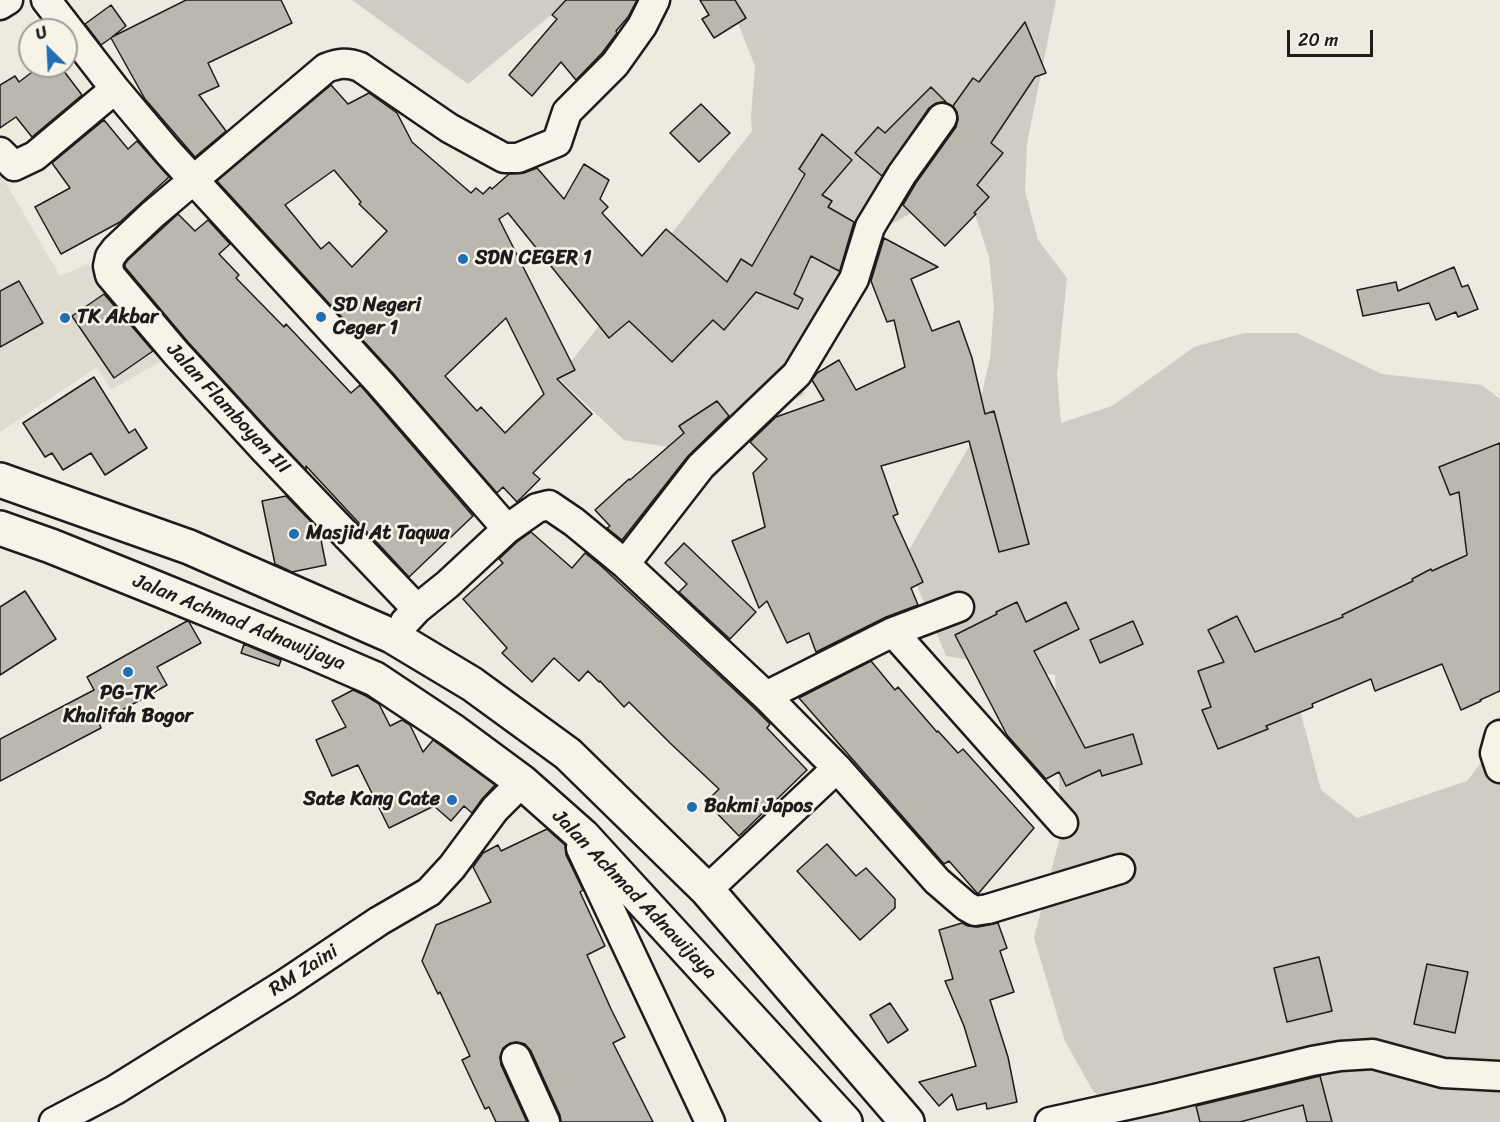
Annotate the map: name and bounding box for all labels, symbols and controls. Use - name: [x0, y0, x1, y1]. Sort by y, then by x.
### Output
- north arrow: [18, 18, 78, 78]
- text: U: [31, 18, 52, 48]
- scale bar: [1290, 18, 1376, 56]
- text: 20 m: [1298, 24, 1338, 56]
- place label: SDN CEGER 1: [475, 247, 592, 271]
- marker: SDN CEGER 1: [456, 252, 470, 266]
- place label: SD Negeri Ceger 1: [333, 294, 421, 341]
- place label: TK Akbar: [77, 306, 158, 330]
- marker: SD Negeri Ceger 1: [314, 310, 328, 324]
- marker: TK Akbar: [58, 311, 72, 325]
- street label: Jalan Flamboyan III: [161, 338, 295, 480]
- place label: Masjid At Taqwa: [306, 522, 449, 546]
- marker: Masjid At Taqwa: [287, 527, 301, 541]
- street label: Jalan Achmad Adnawijaya: [129, 569, 349, 677]
- marker: PG-TK Khalifah Bogor: [121, 665, 135, 679]
- place label: PG-TK Khalifah Bogor: [63, 682, 193, 729]
- place label: Sate Kang Cate: [303, 788, 440, 812]
- marker: Sate Kang Cate: [445, 793, 459, 807]
- place label: Bakmi Japos: [704, 795, 813, 819]
- marker: Bakmi Japos: [685, 800, 699, 814]
- street label: Jalan Achmad Adnawijaya: [547, 805, 721, 985]
- street label: RM Zaini: [265, 940, 343, 1002]

